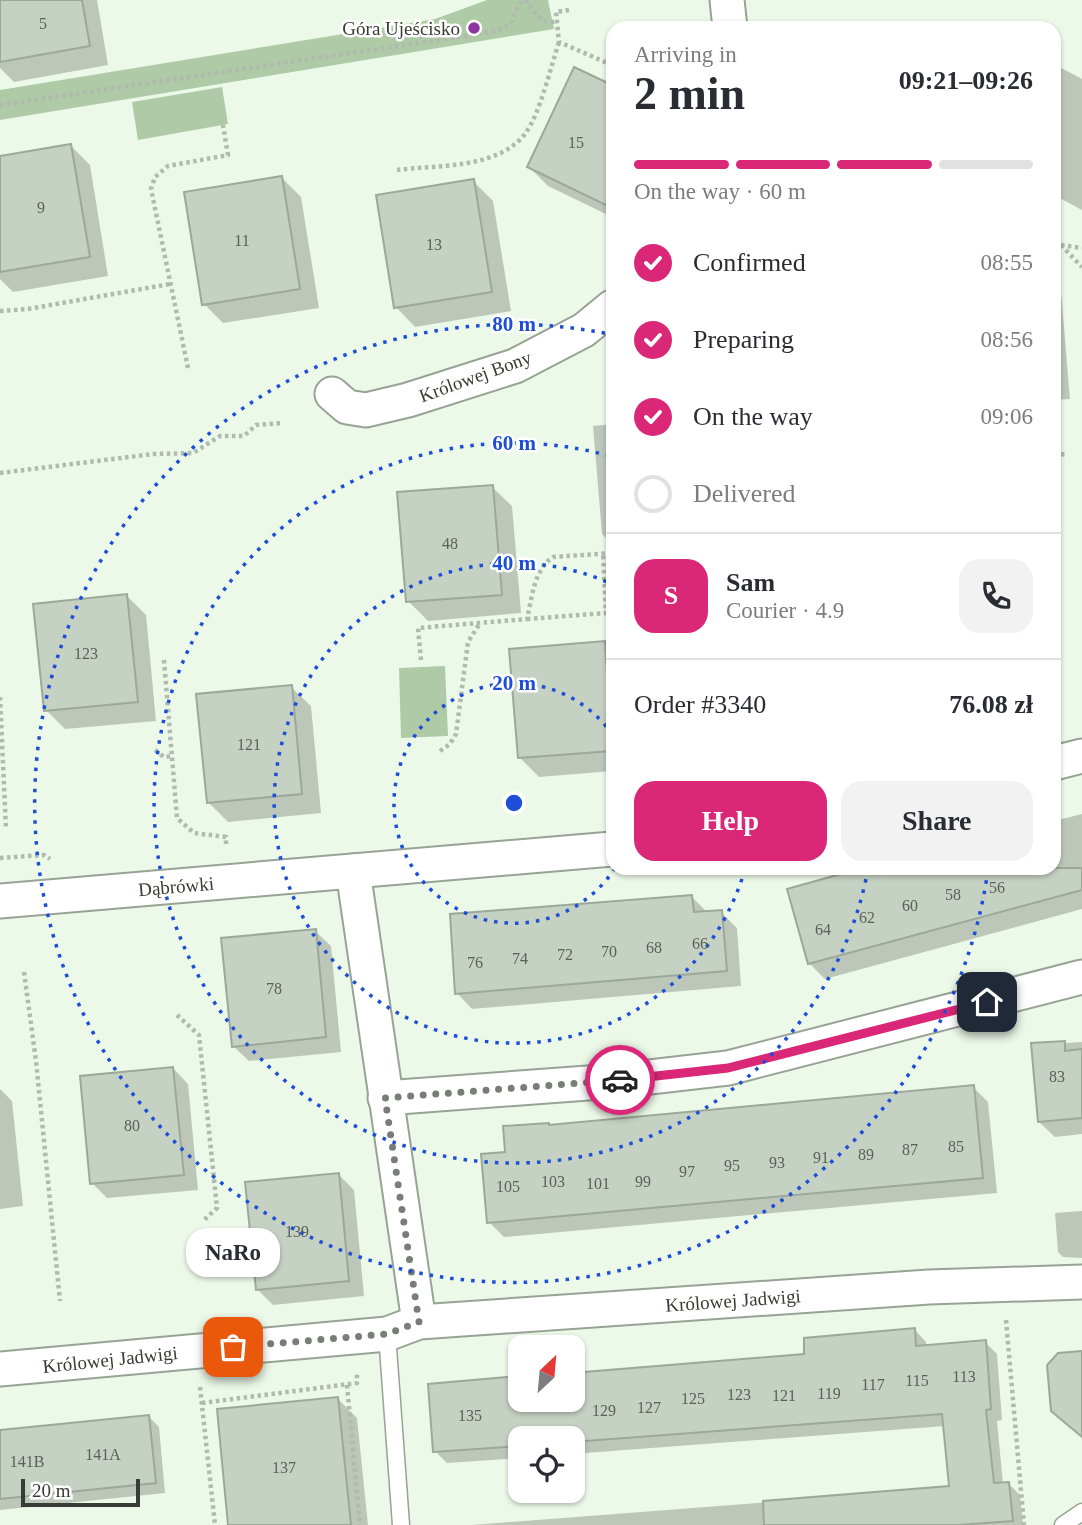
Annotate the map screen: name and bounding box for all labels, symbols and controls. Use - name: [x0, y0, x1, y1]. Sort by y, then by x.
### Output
- house number: 5: [39, 15, 47, 32]
- place label: Góra Ujeścisko: [342, 18, 460, 39]
- marker: Góra Ujeścisko: [466, 20, 482, 36]
- text: Arriving in: [634, 42, 737, 67]
- text: 09:21–09:26: [899, 66, 1033, 95]
- text: 2 min: [634, 68, 745, 119]
- house number: 15: [568, 134, 584, 151]
- text: On the way · 60 m: [634, 179, 806, 204]
- house number: 9: [37, 199, 45, 216]
- house number: 11: [234, 232, 250, 249]
- house number: 13: [426, 236, 442, 253]
- icon: check: [634, 244, 672, 282]
- text: Confirmed: [693, 248, 806, 277]
- text: 08:55: [981, 250, 1033, 275]
- text: 80 m: [492, 312, 536, 336]
- icon: check: [634, 321, 672, 359]
- text: Preparing: [693, 325, 794, 354]
- text: 08:56: [981, 327, 1033, 352]
- street label: Królowej Bony: [416, 346, 535, 406]
- icon: check: [634, 398, 672, 436]
- text: On the way: [693, 402, 813, 431]
- text: 09:06: [981, 404, 1033, 429]
- text: 60 m: [492, 431, 536, 455]
- text: Delivered: [693, 479, 796, 508]
- house number: 48: [442, 535, 458, 552]
- text: 40 m: [492, 551, 536, 575]
- button: phone: [959, 559, 1033, 633]
- text: Sam: [726, 568, 775, 597]
- text: S: [664, 581, 678, 610]
- text: Courier · 4.9: [726, 598, 844, 623]
- house number: 123: [74, 645, 98, 662]
- text: 20 m: [492, 671, 536, 695]
- text: Order #3340: [634, 690, 766, 719]
- text: 76.08 zł: [949, 690, 1033, 719]
- house number: 121: [237, 736, 261, 753]
- button: Help: [634, 781, 827, 861]
- button: Share: [841, 781, 1033, 861]
- centre of rings: [502, 791, 526, 815]
- street label: Dąbrówki: [137, 873, 215, 900]
- house number: 56: [989, 879, 1005, 896]
- house number: 58: [945, 886, 961, 903]
- house number: 60: [902, 897, 918, 914]
- house number: 62: [859, 909, 875, 926]
- house number: 64: [815, 921, 831, 938]
- house number: 66: [692, 935, 708, 952]
- house number: 68: [646, 939, 662, 956]
- house number: 70: [601, 943, 617, 960]
- house number: 72: [557, 946, 573, 963]
- house number: 74: [512, 950, 528, 967]
- house number: 76: [467, 954, 483, 971]
- pin: [957, 972, 1017, 1032]
- house number: 78: [266, 980, 282, 997]
- icon: home: [968, 983, 1006, 1021]
- courier: [585, 1045, 655, 1115]
- icon: car: [601, 1061, 639, 1099]
- house number: 83: [1049, 1068, 1065, 1085]
- house number: 80: [124, 1117, 140, 1134]
- house number: 85: [948, 1138, 964, 1155]
- house number: 87: [902, 1141, 918, 1158]
- house number: 89: [858, 1146, 874, 1163]
- house number: 91: [813, 1149, 829, 1166]
- house number: 93: [769, 1154, 785, 1171]
- house number: 95: [724, 1157, 740, 1174]
- house number: 97: [679, 1163, 695, 1180]
- house number: 103: [541, 1173, 565, 1190]
- house number: 99: [635, 1173, 651, 1190]
- house number: 101: [586, 1175, 610, 1192]
- house number: 105: [496, 1178, 520, 1195]
- house number: 139: [285, 1223, 309, 1240]
- callout: NaRo: [186, 1228, 280, 1277]
- text: NaRo: [205, 1240, 261, 1265]
- street label: Królowej Jadwigi: [665, 1285, 801, 1316]
- pin: [203, 1317, 263, 1377]
- icon: bag: [214, 1328, 252, 1366]
- north arrow: [508, 1335, 584, 1412]
- map controls: [508, 1335, 585, 1503]
- street label: Królowej Jadwigi: [42, 1342, 179, 1377]
- house number: 113: [952, 1368, 976, 1385]
- house number: 115: [905, 1372, 929, 1389]
- house number: 117: [861, 1376, 885, 1393]
- house number: 119: [817, 1385, 841, 1402]
- house number: 123: [727, 1386, 751, 1403]
- house number: 121: [772, 1387, 796, 1404]
- house number: 125: [681, 1390, 705, 1407]
- house number: 127: [637, 1399, 661, 1416]
- house number: 129: [592, 1402, 616, 1419]
- house number: 135: [458, 1407, 482, 1424]
- button: locate: [508, 1426, 585, 1503]
- house number: 141A: [85, 1446, 121, 1463]
- house number: 141B: [10, 1453, 44, 1470]
- house number: 137: [272, 1459, 296, 1476]
- scale bar: [21, 1476, 140, 1508]
- text: 20 m: [32, 1480, 71, 1501]

